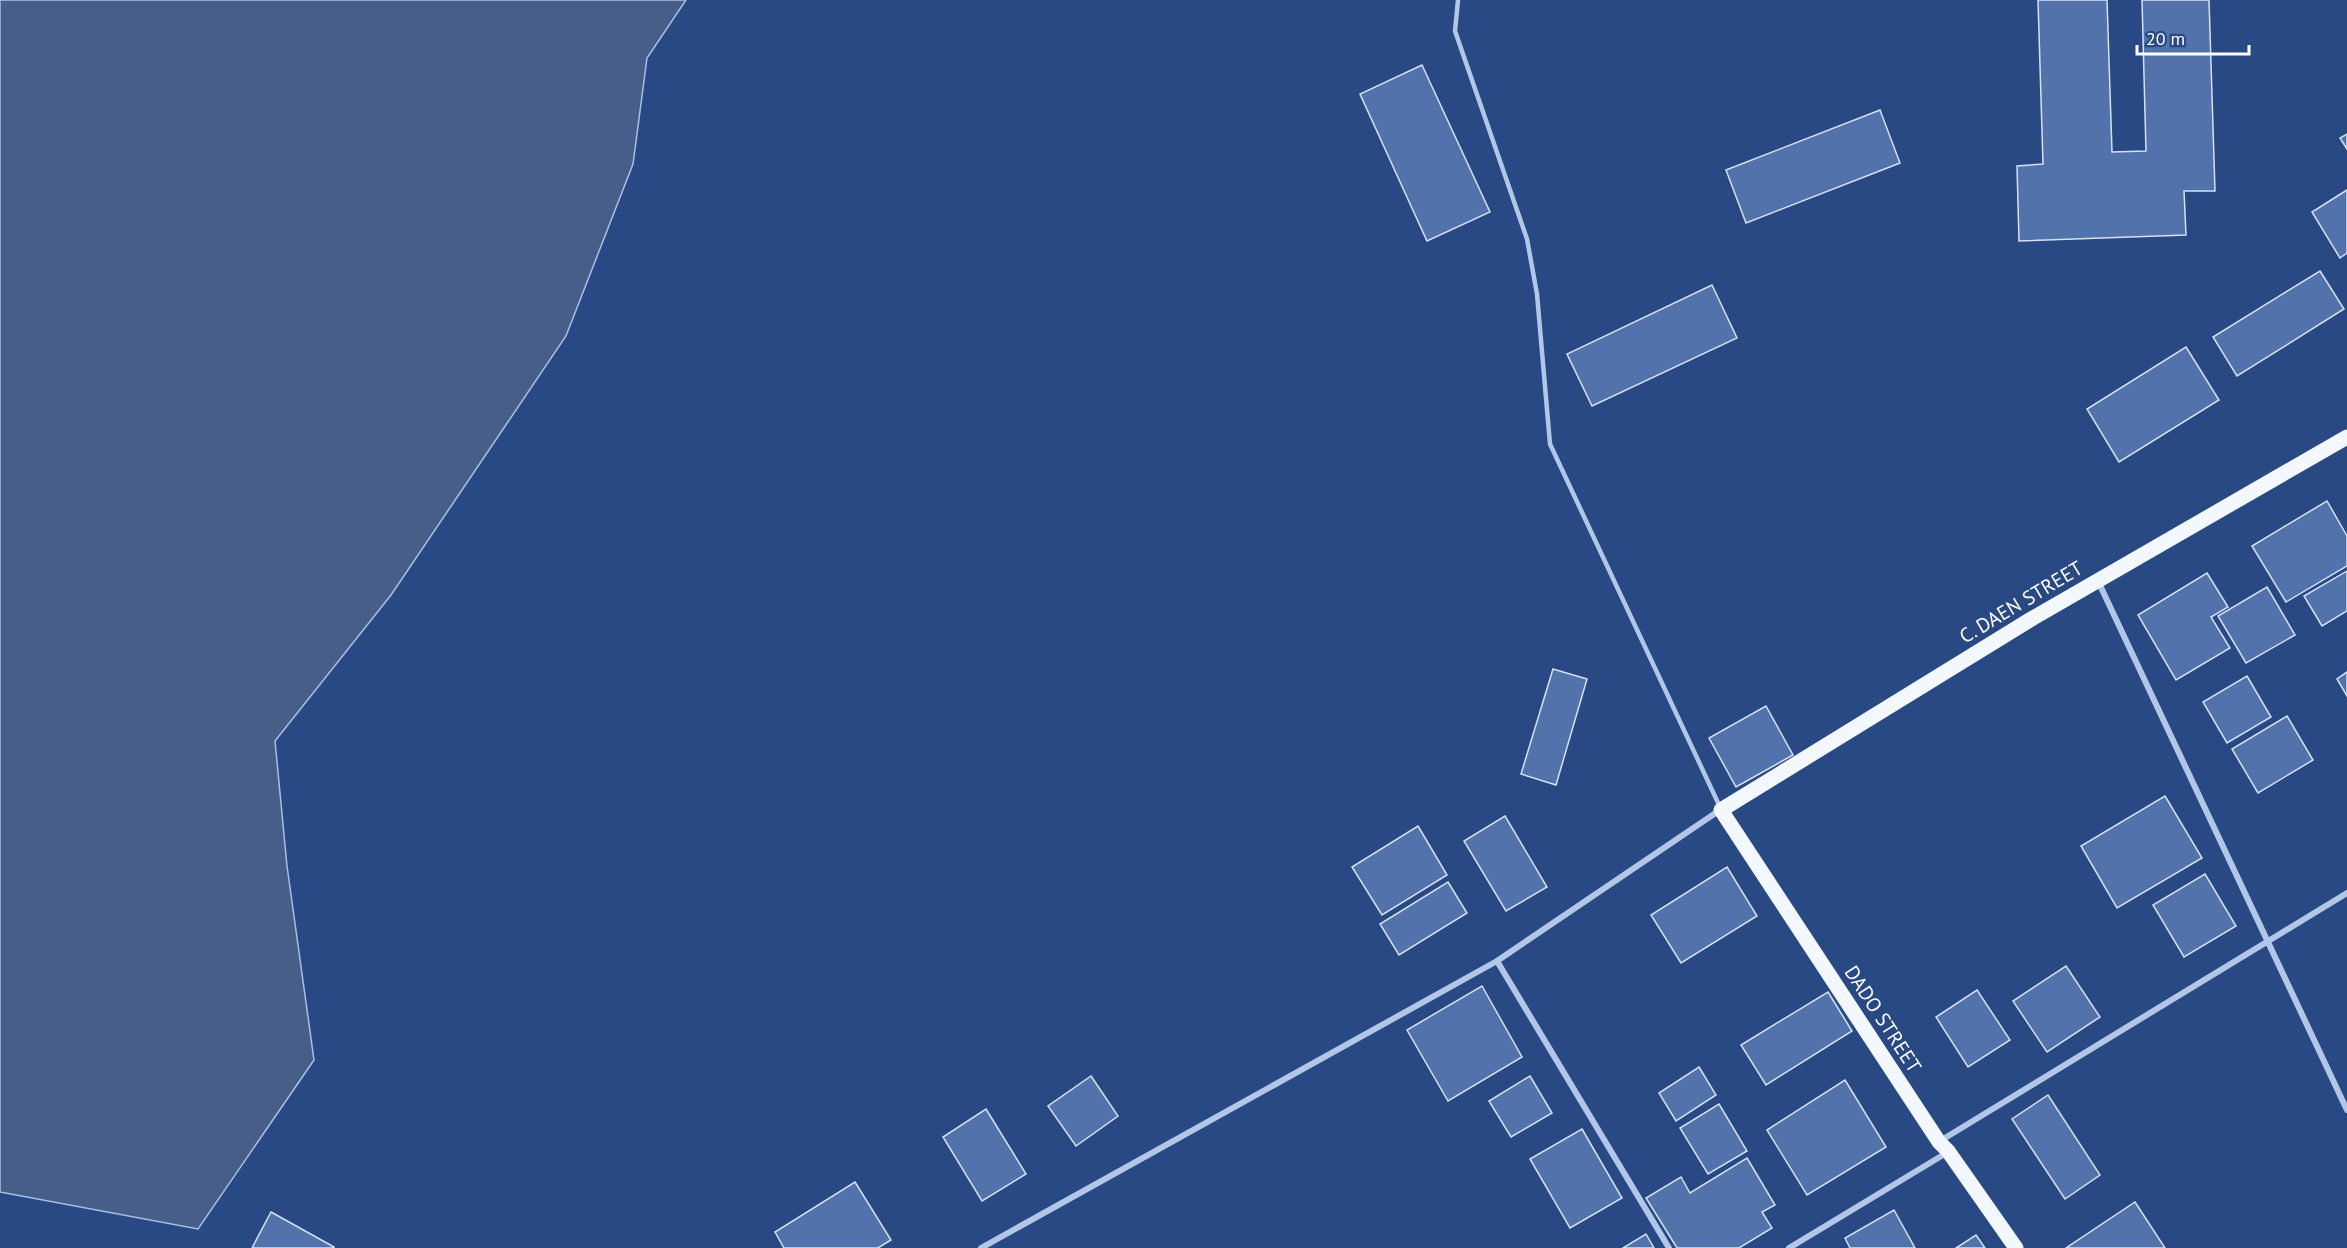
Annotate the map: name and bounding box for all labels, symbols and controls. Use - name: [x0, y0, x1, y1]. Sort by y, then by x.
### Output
- scale bar: [2137, 18, 2250, 56]
- text: 20 m: [2146, 27, 2185, 50]
- street label: C. DAEN STREET: [1955, 555, 2087, 649]
- street label: DADO STREET: [1839, 961, 1927, 1077]

